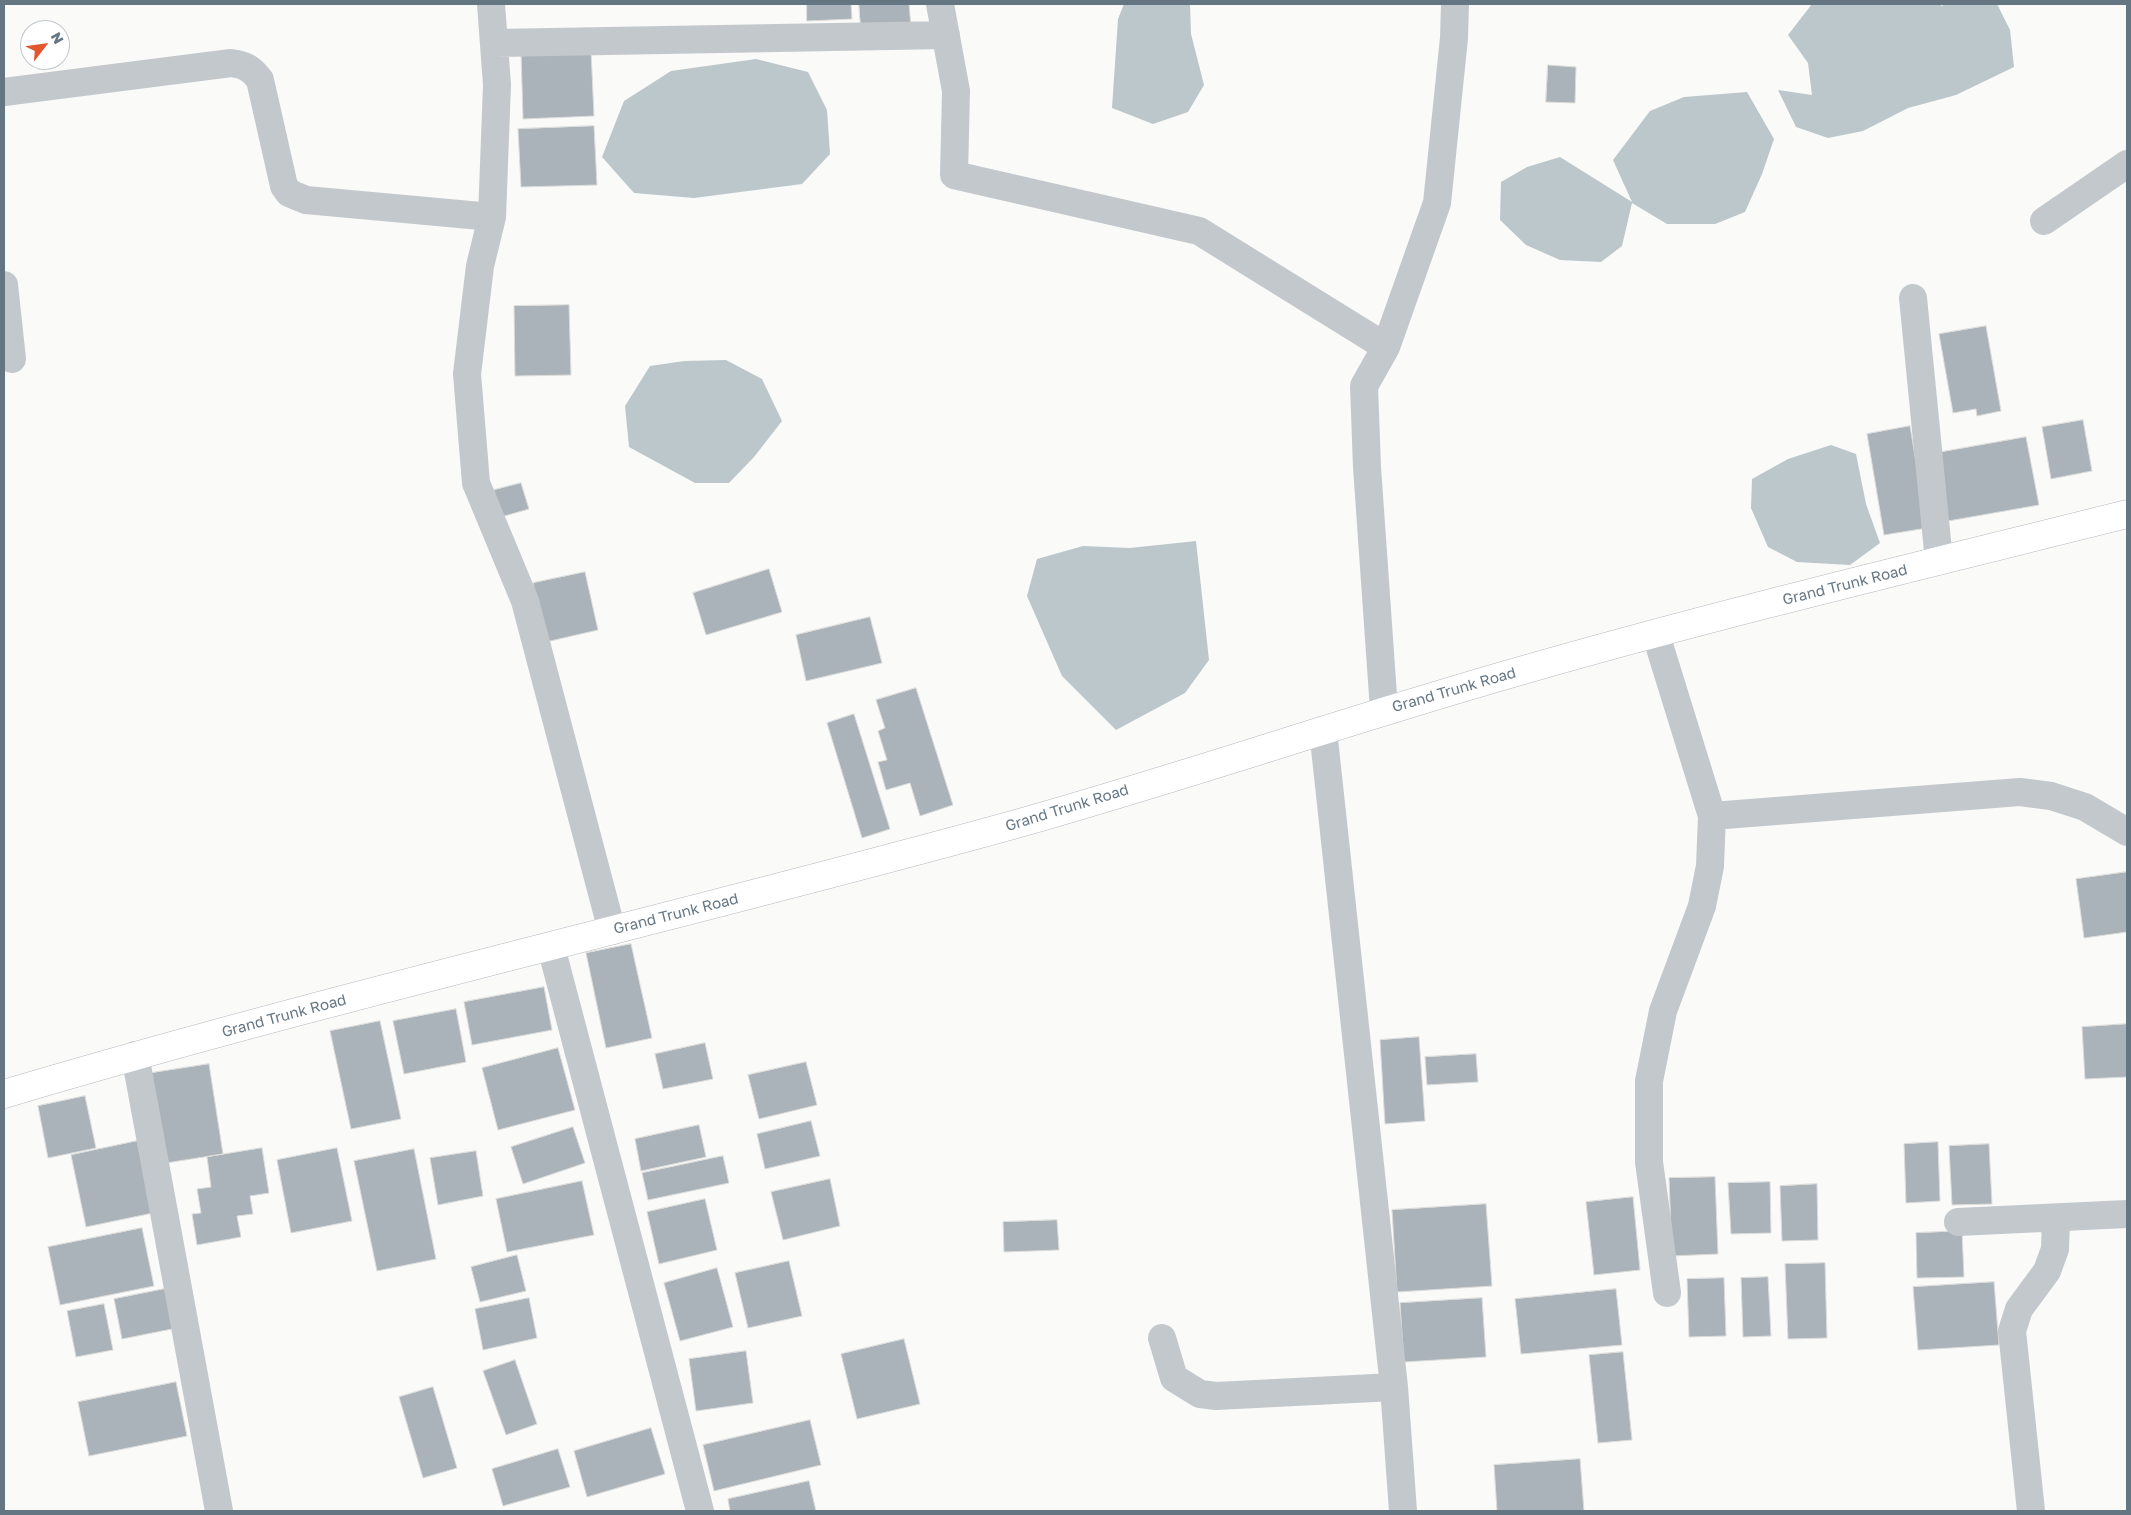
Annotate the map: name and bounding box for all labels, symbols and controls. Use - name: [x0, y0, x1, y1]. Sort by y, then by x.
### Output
- north arrow: [20, 20, 70, 70]
- text: N: [48, 29, 68, 47]
- street label: Grand Trunk Road: [1781, 561, 1909, 609]
- street label: Grand Trunk Road: [1390, 664, 1518, 716]
- street label: Grand Trunk Road: [1003, 781, 1131, 835]
- street label: Grand Trunk Road: [612, 890, 740, 938]
- street label: Grand Trunk Road: [220, 991, 348, 1041]

